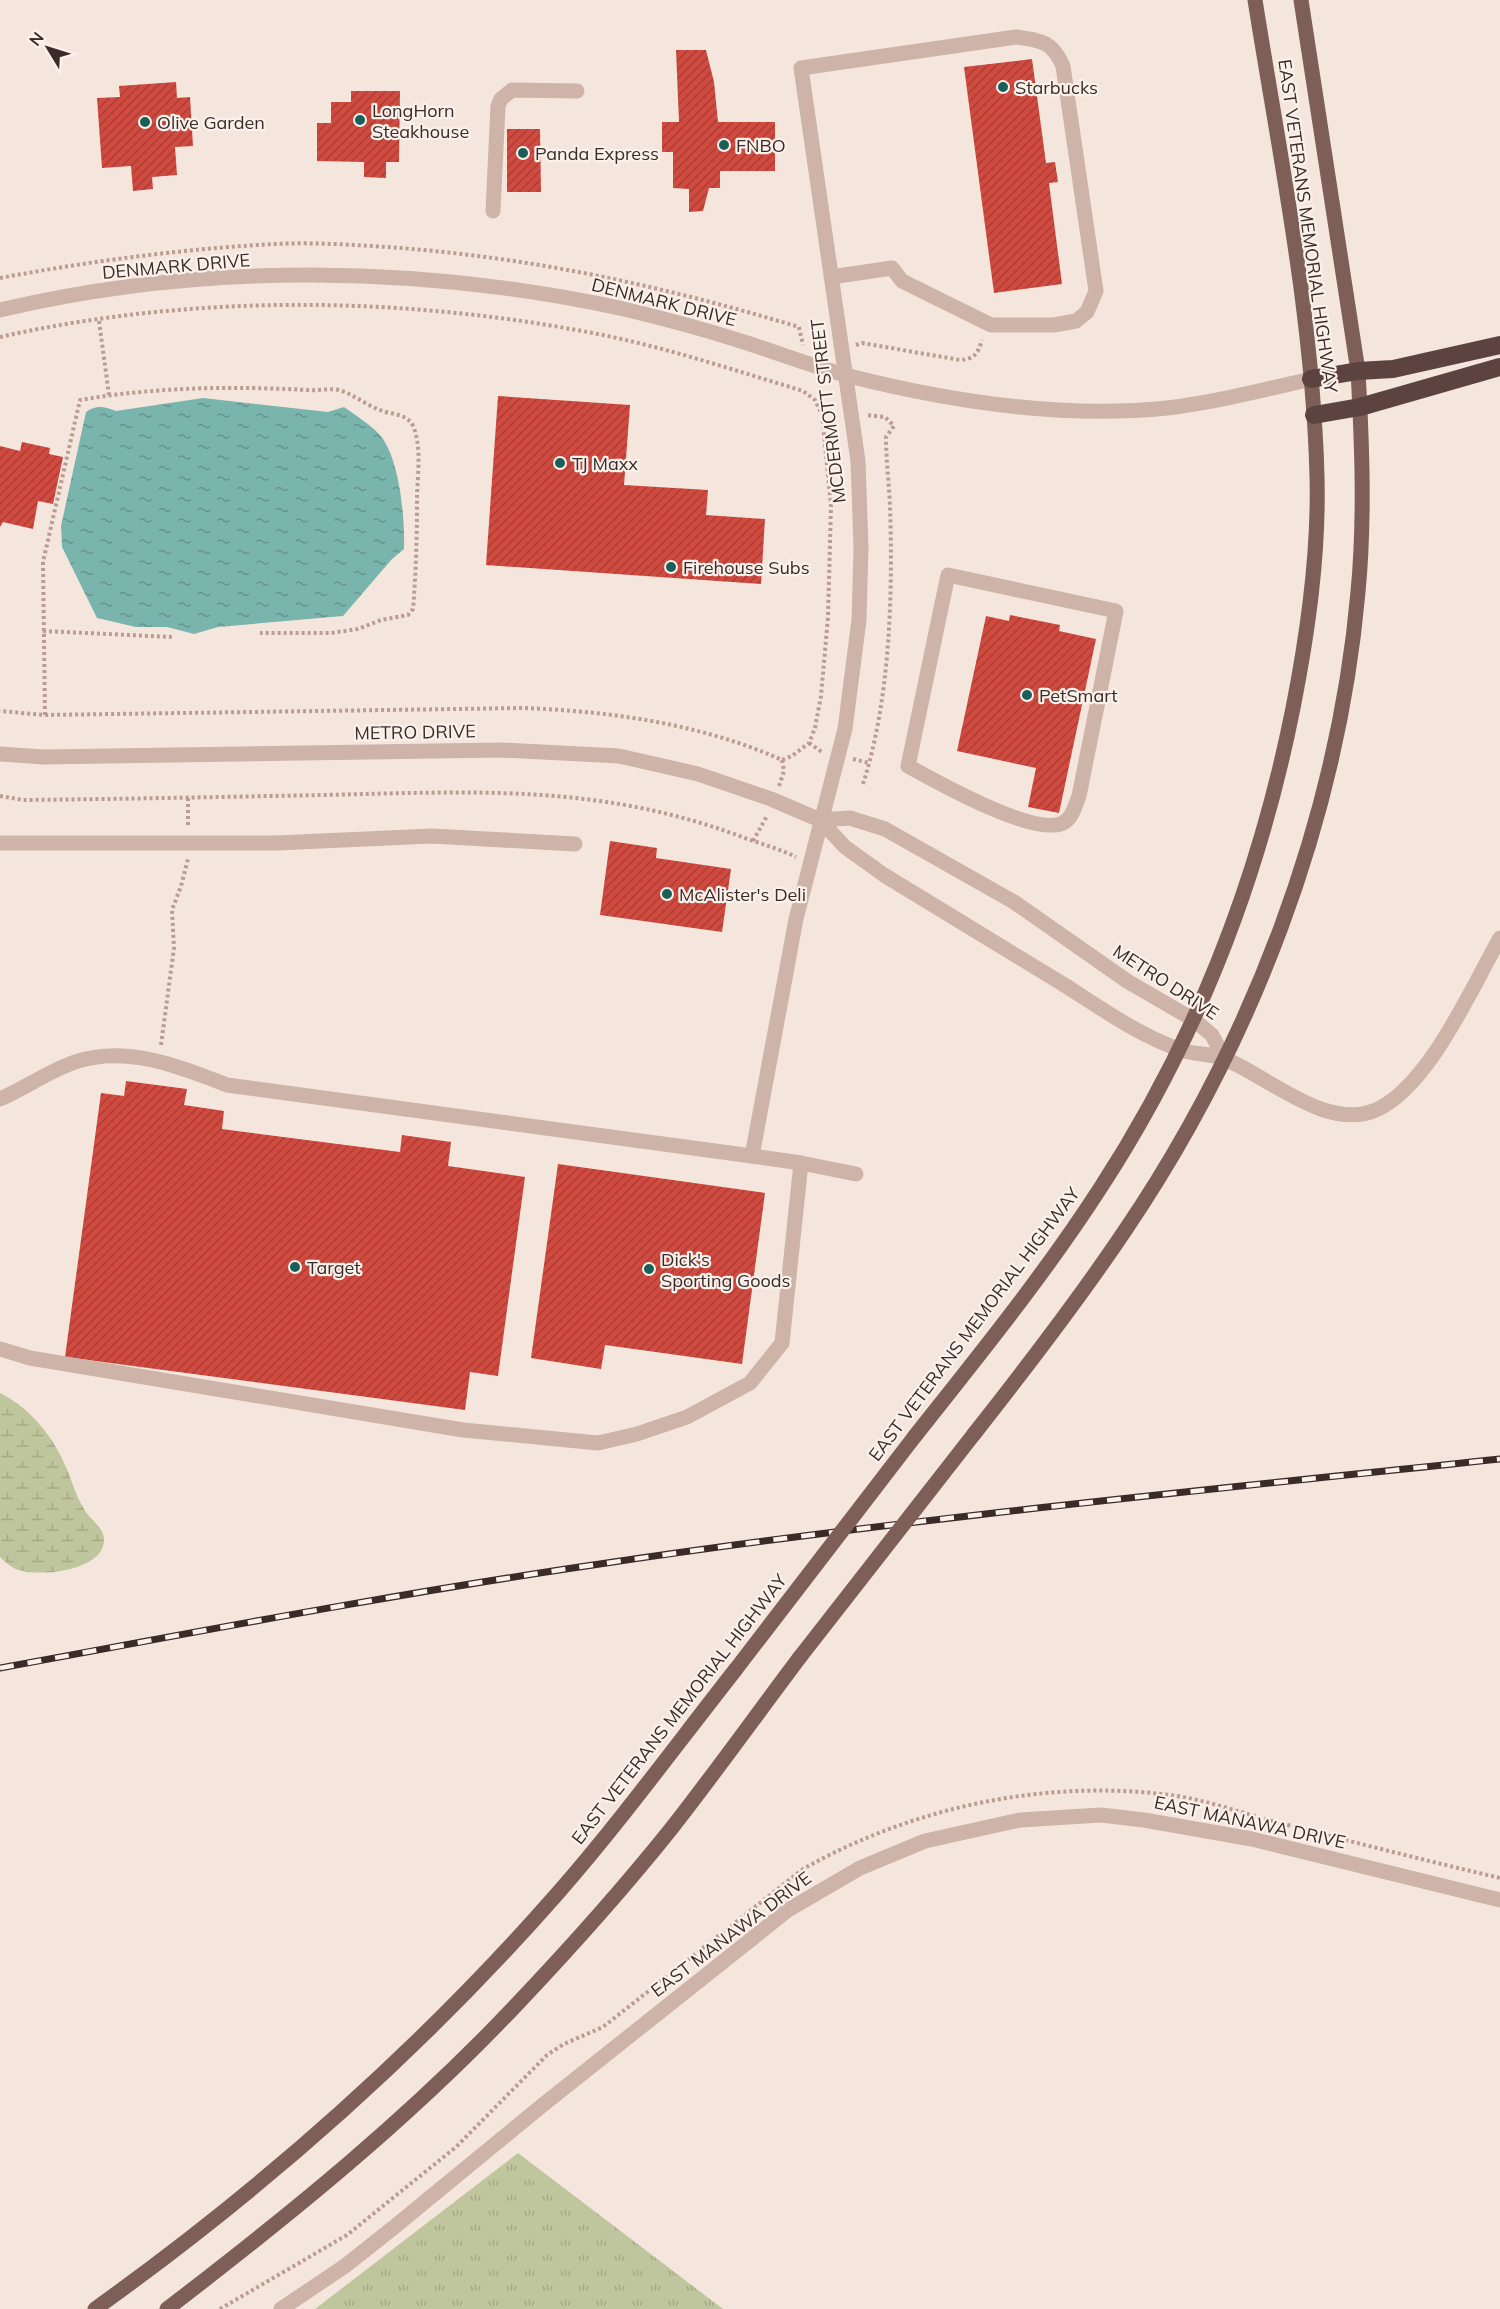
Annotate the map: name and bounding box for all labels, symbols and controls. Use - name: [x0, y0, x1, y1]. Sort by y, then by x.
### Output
- north arrow: [18, 18, 78, 78]
- text: N: [25, 28, 48, 50]
- street label: EAST VETERANS MEMORIAL HIGHWAY: [1273, 58, 1343, 395]
- place label: Starbucks: [1015, 76, 1098, 99]
- marker: Starbucks: [996, 80, 1010, 94]
- place label: LongHorn Steakhouse: [372, 99, 469, 143]
- place label: Olive Garden: [157, 111, 265, 134]
- marker: LongHorn Steakhouse: [353, 113, 367, 127]
- marker: Olive Garden: [138, 115, 152, 129]
- place label: FNBO: [736, 134, 786, 157]
- marker: FNBO: [717, 138, 731, 152]
- place label: Panda Express: [535, 142, 659, 165]
- marker: Panda Express: [516, 146, 530, 160]
- street label: DENMARK DRIVE: [101, 248, 251, 284]
- street label: DENMARK DRIVE: [589, 273, 739, 331]
- street label: MCDERMOTT STREET: [805, 317, 851, 504]
- place label: TJ Maxx: [572, 452, 638, 475]
- marker: TJ Maxx: [553, 456, 567, 470]
- place label: Firehouse Subs: [683, 556, 810, 579]
- marker: Firehouse Subs: [664, 560, 678, 574]
- place label: PetSmart: [1039, 684, 1118, 707]
- marker: PetSmart: [1020, 688, 1034, 702]
- street label: METRO DRIVE: [354, 719, 476, 745]
- place label: McAlister's Deli: [679, 883, 806, 906]
- marker: McAlister's Deli: [660, 887, 674, 901]
- street label: METRO DRIVE: [1109, 939, 1223, 1025]
- street label: EAST VETERANS MEMORIAL HIGHWAY: [863, 1182, 1085, 1465]
- place label: Dick's Sporting Goods: [661, 1248, 790, 1292]
- place label: Target: [307, 1256, 361, 1279]
- marker: Target: [288, 1260, 302, 1274]
- marker: Dick's Sporting Goods: [642, 1262, 656, 1276]
- street label: EAST VETERANS MEMORIAL HIGHWAY: [566, 1568, 792, 1849]
- street label: EAST MANAWA DRIVE: [1152, 1790, 1348, 1854]
- street label: EAST MANAWA DRIVE: [646, 1866, 816, 2002]

